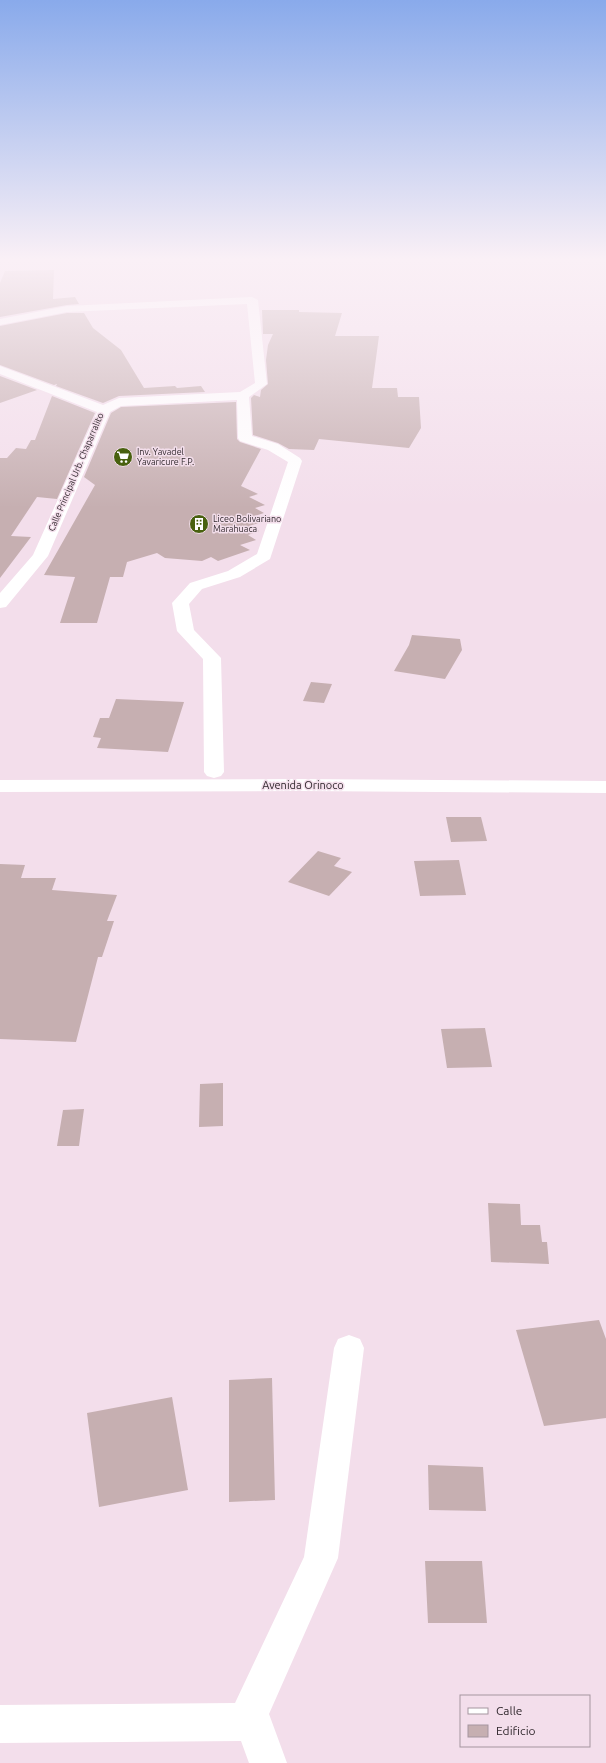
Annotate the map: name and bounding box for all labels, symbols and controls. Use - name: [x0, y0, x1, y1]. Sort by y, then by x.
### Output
- street label: Calle Principal Urb. Chaparralito: [46, 411, 106, 533]
- supermarket icon: Inv. Yavadel Yavaricure F.P.: [112, 446, 134, 468]
- place label: Inv. Yavadel Yavaricure F.P.: [137, 447, 194, 467]
- building icon: Liceo Bolivariano Marahuaca: [188, 513, 210, 535]
- place label: Liceo Bolivariano Marahuaca: [213, 514, 281, 534]
- street label: Avenida Orinoco: [262, 779, 344, 791]
- legend: [460, 1695, 590, 1747]
- text: Calle: [496, 1704, 522, 1717]
- text: Edificio: [496, 1724, 536, 1737]

